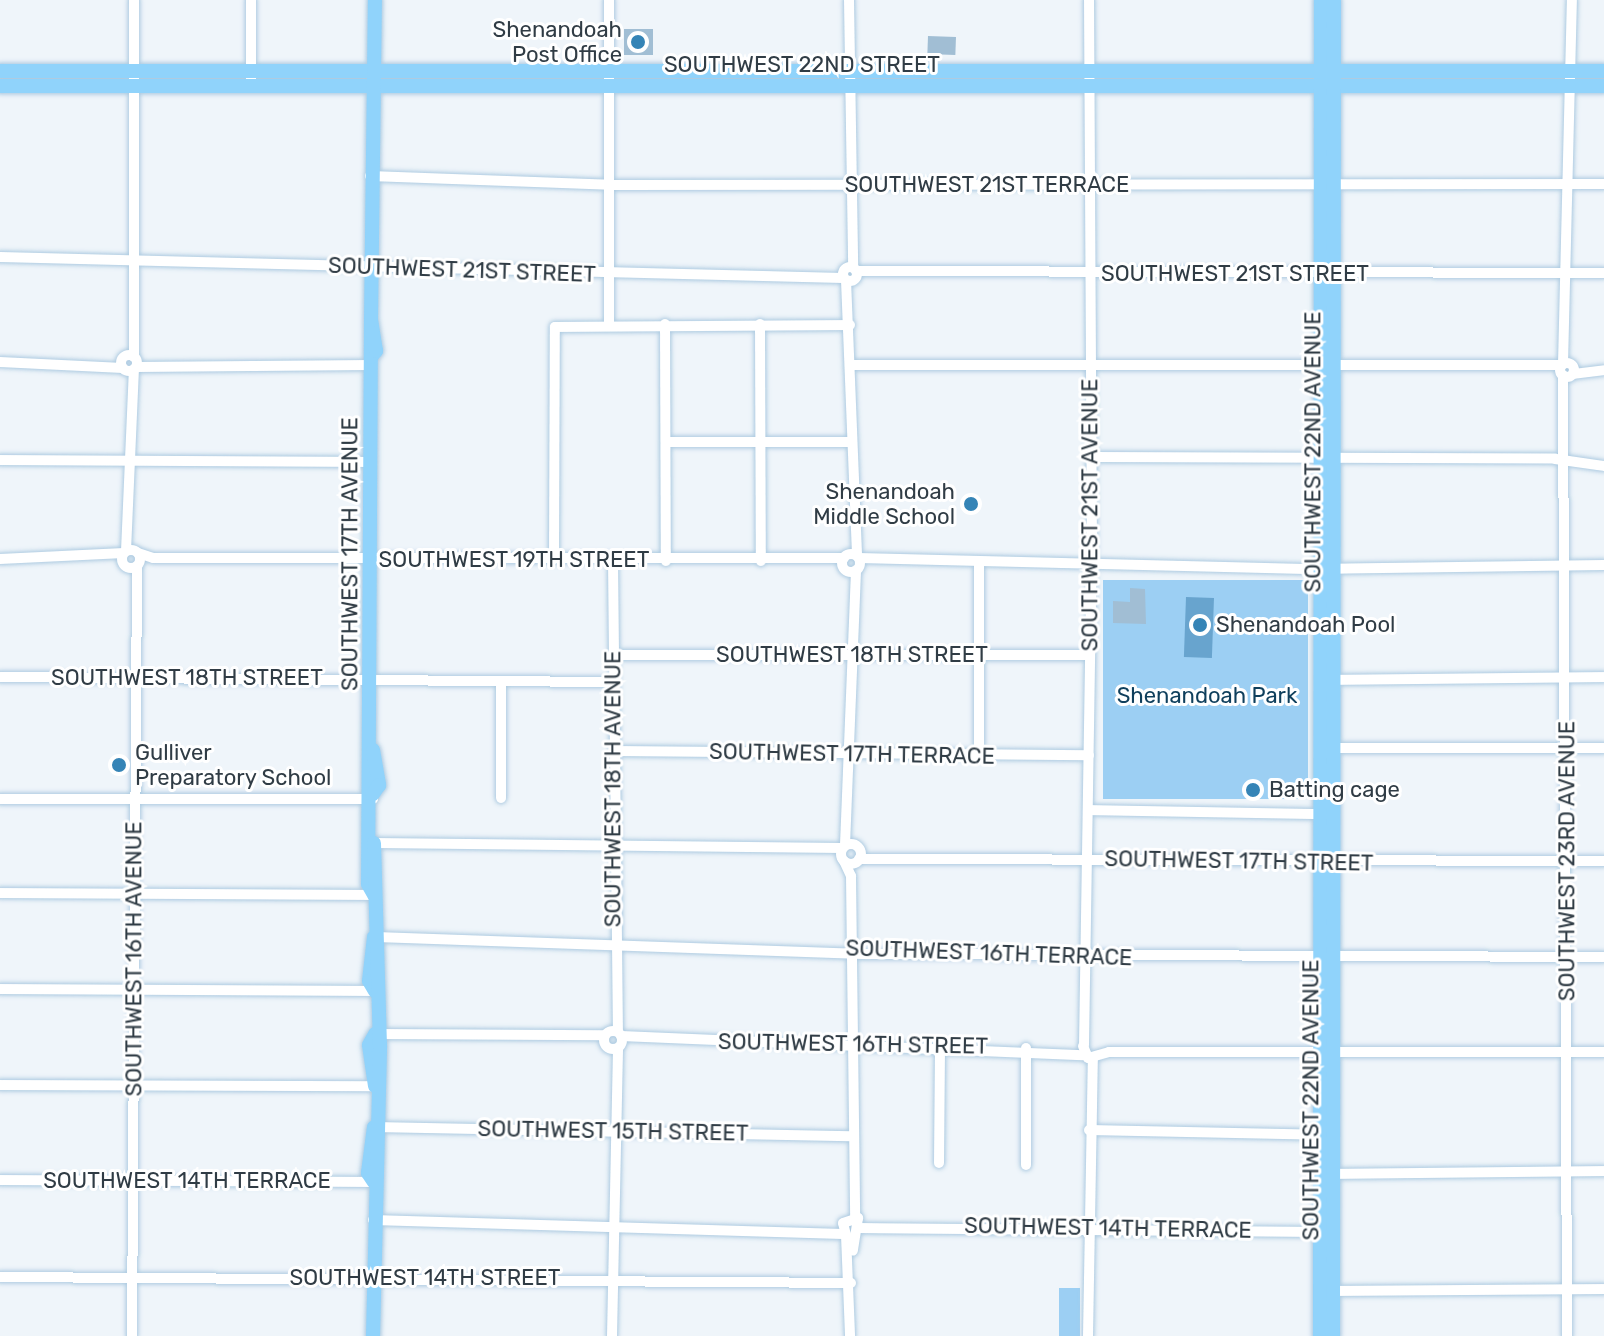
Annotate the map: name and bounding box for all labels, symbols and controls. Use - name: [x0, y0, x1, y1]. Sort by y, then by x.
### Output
- place label: Shenandoah Post Office: [493, 16, 622, 68]
- marker: Shenandoah Post Office: [629, 33, 647, 51]
- street label: SOUTHWEST 22ND STREET: [664, 52, 940, 78]
- street label: SOUTHWEST 21ST TERRACE: [844, 172, 1130, 198]
- street label: SOUTHWEST 21ST STREET: [327, 252, 597, 288]
- street label: SOUTHWEST 21ST STREET: [1100, 261, 1370, 287]
- street label: SOUTHWEST 22ND AVENUE: [1300, 311, 1326, 593]
- street label: SOUTHWEST 21ST AVENUE: [1077, 378, 1103, 652]
- street label: SOUTHWEST 17TH AVENUE: [337, 416, 363, 692]
- place label: Shenandoah Middle School: [813, 478, 955, 530]
- marker: Shenandoah Middle School: [962, 495, 980, 513]
- street label: SOUTHWEST 19TH STREET: [378, 547, 650, 573]
- place label: Shenandoah Pool: [1216, 612, 1395, 638]
- marker: Shenandoah Pool: [1191, 616, 1209, 634]
- street label: SOUTHWEST 18TH STREET: [716, 642, 988, 668]
- street label: SOUTHWEST 18TH AVENUE: [600, 650, 626, 928]
- street label: SOUTHWEST 18TH STREET: [51, 665, 323, 691]
- park label: Shenandoah Park: [1117, 683, 1297, 709]
- street label: SOUTHWEST 23RD AVENUE: [1554, 720, 1580, 1002]
- street label: SOUTHWEST 17TH TERRACE: [708, 738, 996, 770]
- place label: Gulliver Preparatory School: [135, 739, 332, 790]
- marker: Gulliver Preparatory School: [110, 756, 128, 774]
- place label: Batting cage: [1269, 777, 1400, 803]
- marker: Batting cage: [1244, 781, 1262, 799]
- street label: SOUTHWEST 16TH AVENUE: [121, 821, 147, 1097]
- street label: SOUTHWEST 17TH STREET: [1104, 845, 1374, 877]
- street label: SOUTHWEST 16TH TERRACE: [845, 935, 1133, 971]
- street label: SOUTHWEST 22ND AVENUE: [1298, 959, 1324, 1241]
- street label: SOUTHWEST 16TH STREET: [717, 1028, 989, 1060]
- street label: SOUTHWEST 15TH STREET: [477, 1115, 749, 1147]
- street label: SOUTHWEST 14TH TERRACE: [43, 1168, 331, 1194]
- street label: SOUTHWEST 14TH TERRACE: [963, 1212, 1253, 1244]
- street label: SOUTHWEST 14TH STREET: [289, 1265, 561, 1291]

